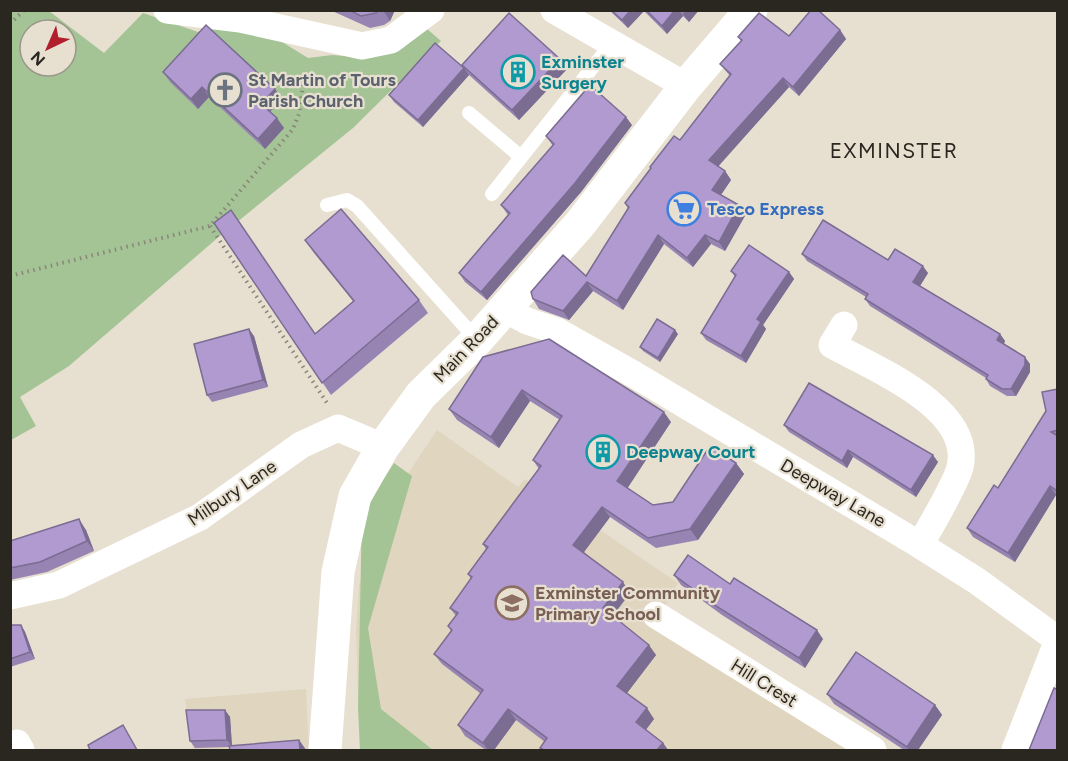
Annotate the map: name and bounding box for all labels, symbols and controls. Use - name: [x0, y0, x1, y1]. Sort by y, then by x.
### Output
- north arrow: [18, 18, 78, 78]
- text: N: [27, 47, 49, 70]
- place label: Exminster Surgery: [541, 51, 624, 94]
- building icon: Exminster Surgery: [500, 54, 536, 90]
- place label: St Martin of Tours Parish Church: [248, 69, 396, 112]
- church icon: St Martin of Tours Parish Church: [207, 72, 243, 108]
- district label: EXMINSTER: [830, 138, 958, 163]
- supermarket icon: Tesco Express: [666, 191, 702, 227]
- place label: Tesco Express: [707, 198, 824, 220]
- street label: Main Road: [429, 311, 503, 387]
- building icon: Deepway Court: [585, 434, 621, 470]
- place label: Deepway Court: [626, 441, 756, 463]
- street label: Deepway Lane: [777, 454, 890, 532]
- street label: Milbury Lane: [183, 455, 281, 531]
- place label: Exminster Community Primary School: [535, 582, 721, 625]
- school or university icon: Exminster Community Primary School: [494, 585, 530, 621]
- street label: Hill Crest: [727, 654, 801, 712]

